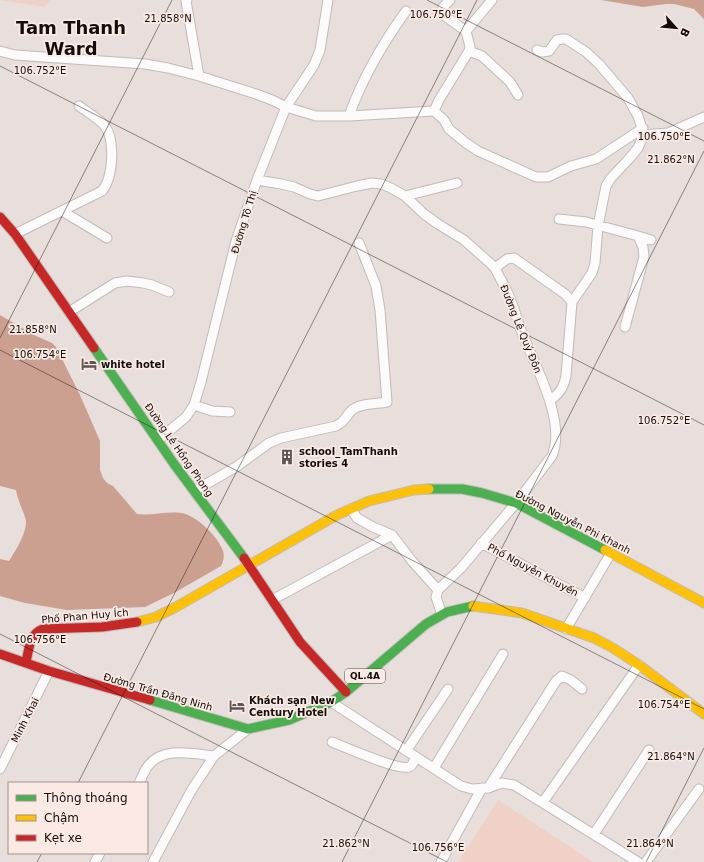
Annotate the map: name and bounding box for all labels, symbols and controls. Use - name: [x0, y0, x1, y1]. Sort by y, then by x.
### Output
- north arrow: [656, 8, 696, 48]
- text: 106.750°E: [410, 9, 462, 20]
- text: 21.858°N: [144, 13, 192, 24]
- district label: Tam Thanh Ward: [16, 17, 126, 59]
- text: B: [677, 26, 692, 39]
- text: 106.752°E: [14, 65, 66, 76]
- text: 106.750°E: [638, 131, 690, 142]
- text: 21.862°N: [647, 154, 695, 165]
- street label: Đường Tô Thị: [229, 189, 260, 255]
- street label: Đường Lê Quý Đôn: [498, 283, 544, 375]
- text: 21.858°N: [9, 324, 57, 335]
- text: 106.754°E: [14, 349, 66, 360]
- hotel icon: white hotel: [80, 355, 98, 373]
- place label: white hotel: [101, 359, 165, 370]
- street label: Đường Lê Hồng Phong: [143, 401, 215, 499]
- text: 106.752°E: [638, 415, 690, 426]
- place label: school_TamThanh stories 4: [299, 446, 398, 469]
- building icon: school_TamThanh stories 4: [278, 448, 296, 466]
- street label: Đường Nguyễn Phi Khanh: [514, 487, 633, 556]
- street label: Phố Nguyễn Khuyến: [486, 541, 581, 599]
- street label: Phố Phan Huy Ích: [41, 606, 129, 625]
- text: 106.756°E: [14, 634, 66, 645]
- road number: QL.4A: [345, 669, 385, 683]
- street label: Đường Trần Đăng Ninh: [102, 671, 214, 713]
- place label: Khách sạn New Century Hotel: [249, 695, 335, 718]
- street label: Minh Khai: [9, 696, 41, 744]
- hotel icon: Khách sạn New Century Hotel: [228, 697, 246, 715]
- text: 106.754°E: [638, 699, 690, 710]
- text: 21.864°N: [647, 751, 695, 762]
- legend: [8, 782, 148, 854]
- text: Thông thoáng: [43, 791, 128, 805]
- text: Chậm: [44, 811, 79, 825]
- text: Kẹt xe: [44, 831, 82, 845]
- text: 21.862°N: [322, 838, 370, 849]
- text: 21.864°N: [626, 838, 674, 849]
- text: 106.756°E: [412, 842, 464, 853]

